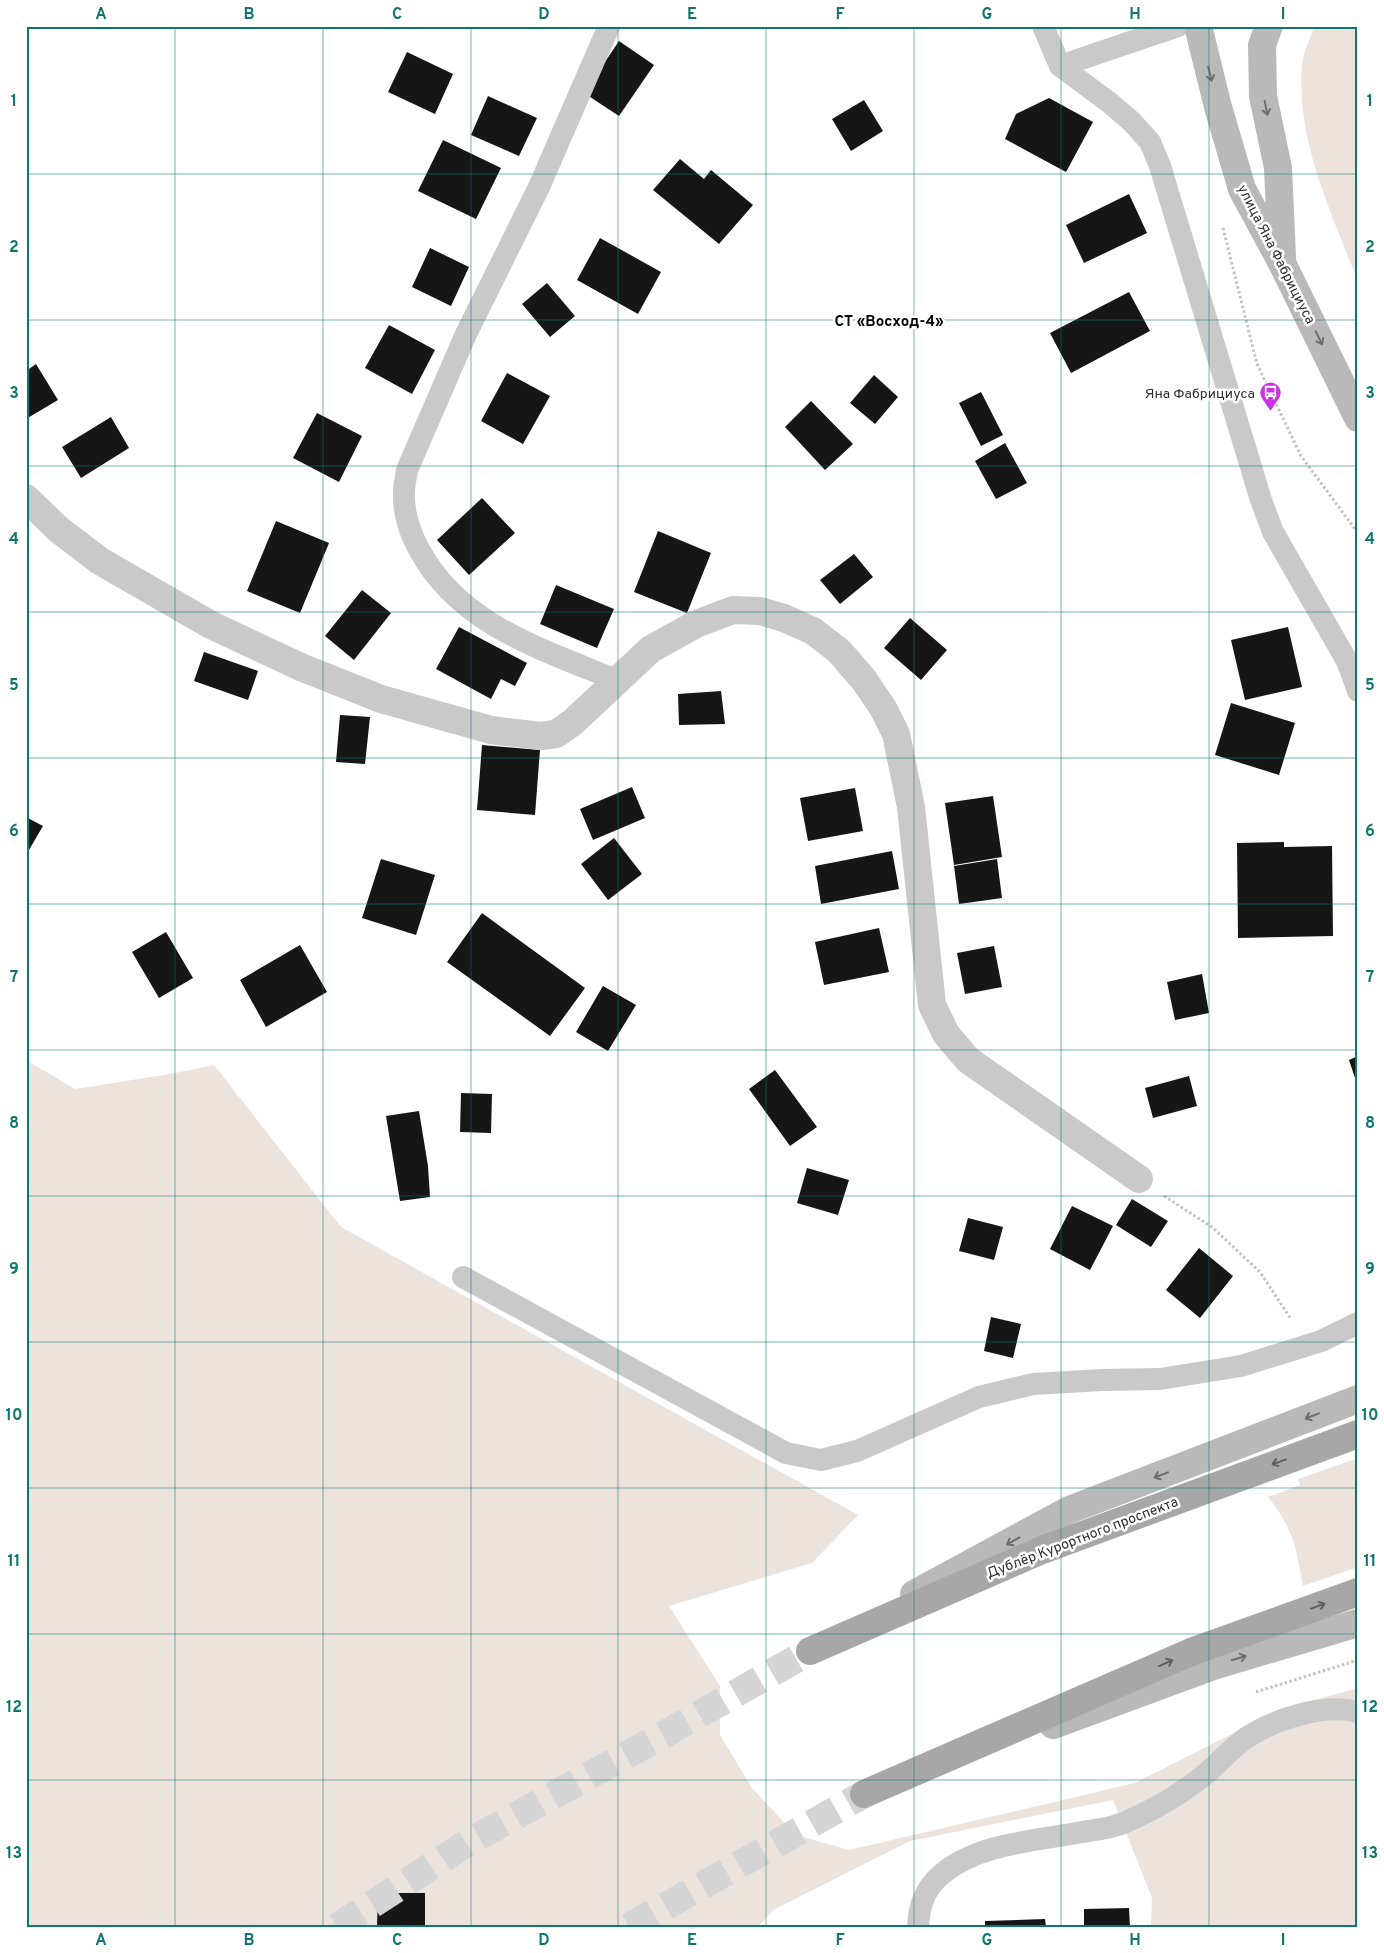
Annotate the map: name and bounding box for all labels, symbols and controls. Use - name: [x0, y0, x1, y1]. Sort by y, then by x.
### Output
- text: A: [95, 5, 107, 25]
- text: B: [243, 5, 255, 25]
- text: C: [392, 5, 402, 25]
- text: D: [538, 5, 550, 25]
- text: E: [687, 5, 697, 25]
- text: F: [835, 5, 845, 25]
- text: G: [982, 5, 992, 25]
- text: H: [1129, 5, 1141, 25]
- text: I: [1281, 5, 1285, 25]
- one-way arrow: [1206, 65, 1215, 81]
- text: 1: [11, 92, 17, 112]
- text: 1: [1367, 92, 1373, 112]
- one-way arrow: [1261, 100, 1271, 116]
- street label: улица Яна Фабрициуса: [1233, 182, 1318, 327]
- text: 2: [9, 238, 19, 258]
- text: 2: [1365, 238, 1375, 258]
- district label: СТ «Восход-4»: [834, 313, 944, 332]
- one-way arrow: [1315, 330, 1324, 345]
- bus stop icon: Яна Фабрициуса: [1259, 381, 1283, 412]
- text: 3: [9, 384, 19, 404]
- text: 3: [1365, 384, 1375, 404]
- place label: Яна Фабрициуса: [1145, 386, 1255, 403]
- text: 4: [9, 530, 19, 550]
- text: 4: [1365, 530, 1375, 550]
- text: 5: [9, 676, 19, 696]
- text: 5: [1365, 676, 1375, 696]
- text: 6: [9, 822, 19, 842]
- text: 6: [1365, 822, 1375, 842]
- text: 7: [10, 968, 18, 988]
- text: 7: [1366, 968, 1374, 988]
- text: 8: [9, 1114, 19, 1134]
- text: 8: [1365, 1114, 1375, 1134]
- text: 9: [9, 1260, 19, 1280]
- text: 9: [1365, 1260, 1375, 1280]
- text: 10: [6, 1406, 22, 1426]
- text: 10: [1362, 1406, 1378, 1426]
- one-way arrow: [1305, 1413, 1320, 1422]
- one-way arrow: [1272, 1458, 1287, 1467]
- one-way arrow: [1154, 1471, 1169, 1480]
- street label: Дублёр Курортного проспекта: [985, 1494, 1181, 1583]
- one-way arrow: [1006, 1536, 1020, 1546]
- text: 11: [8, 1552, 20, 1572]
- text: 11: [1364, 1552, 1376, 1572]
- one-way arrow: [1310, 1601, 1325, 1610]
- one-way arrow: [1231, 1652, 1247, 1662]
- one-way arrow: [1158, 1658, 1173, 1668]
- text: 12: [6, 1698, 22, 1718]
- text: 12: [1362, 1698, 1378, 1718]
- text: 13: [6, 1844, 22, 1864]
- text: 13: [1362, 1844, 1378, 1864]
- text: A: [95, 1931, 107, 1951]
- text: B: [243, 1931, 255, 1951]
- text: C: [392, 1931, 402, 1951]
- text: D: [538, 1931, 550, 1951]
- text: E: [687, 1931, 697, 1951]
- text: F: [835, 1931, 845, 1951]
- text: G: [982, 1931, 992, 1951]
- text: H: [1129, 1931, 1141, 1951]
- text: I: [1281, 1931, 1285, 1951]

